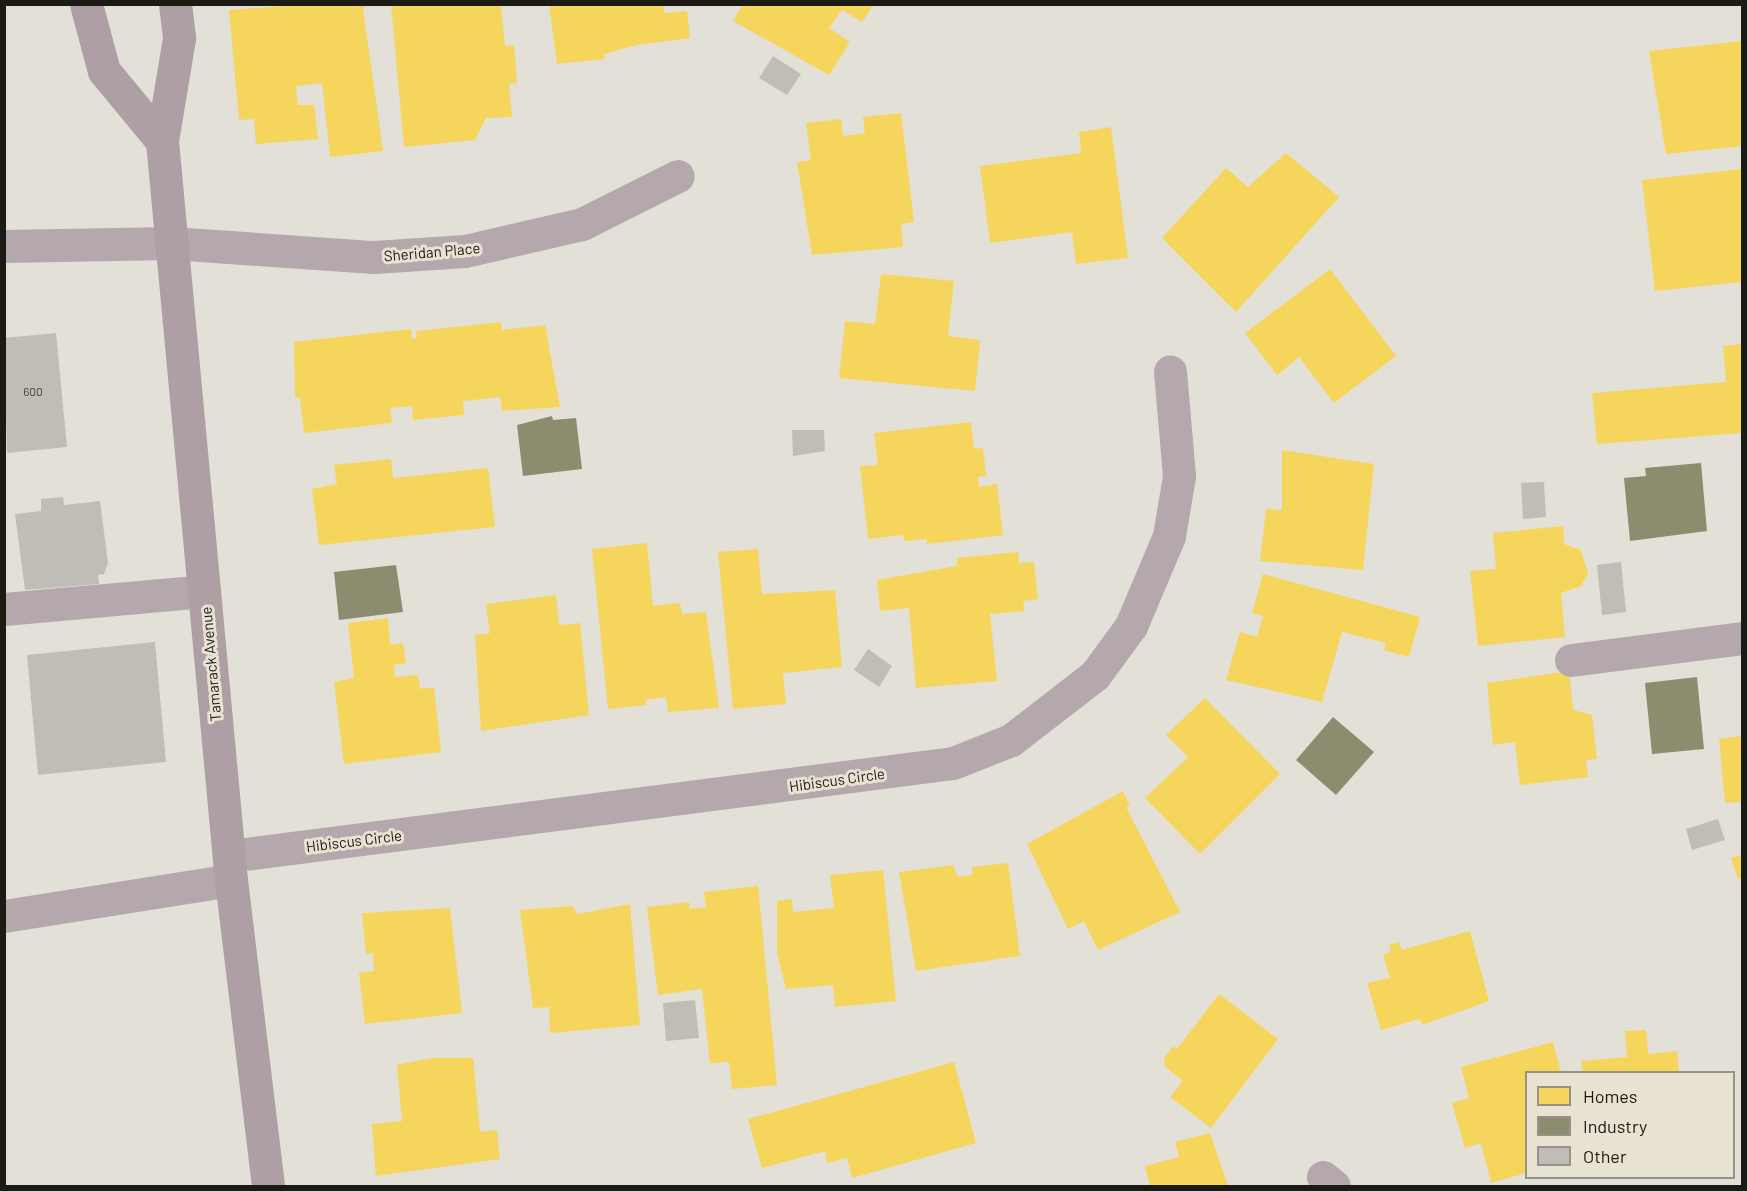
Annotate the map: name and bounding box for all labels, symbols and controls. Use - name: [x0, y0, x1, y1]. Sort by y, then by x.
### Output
- street label: Sheridan Place: [383, 239, 481, 265]
- house number: 600: [23, 385, 43, 399]
- street label: Tamarack Avenue: [197, 606, 225, 722]
- street label: Hibiscus Circle: [788, 764, 886, 796]
- street label: Hibiscus Circle: [305, 826, 403, 856]
- legend: [1525, 1071, 1735, 1179]
- text: Homes: [1583, 1085, 1637, 1107]
- text: Industry: [1583, 1115, 1647, 1137]
- text: Other: [1583, 1145, 1626, 1167]

